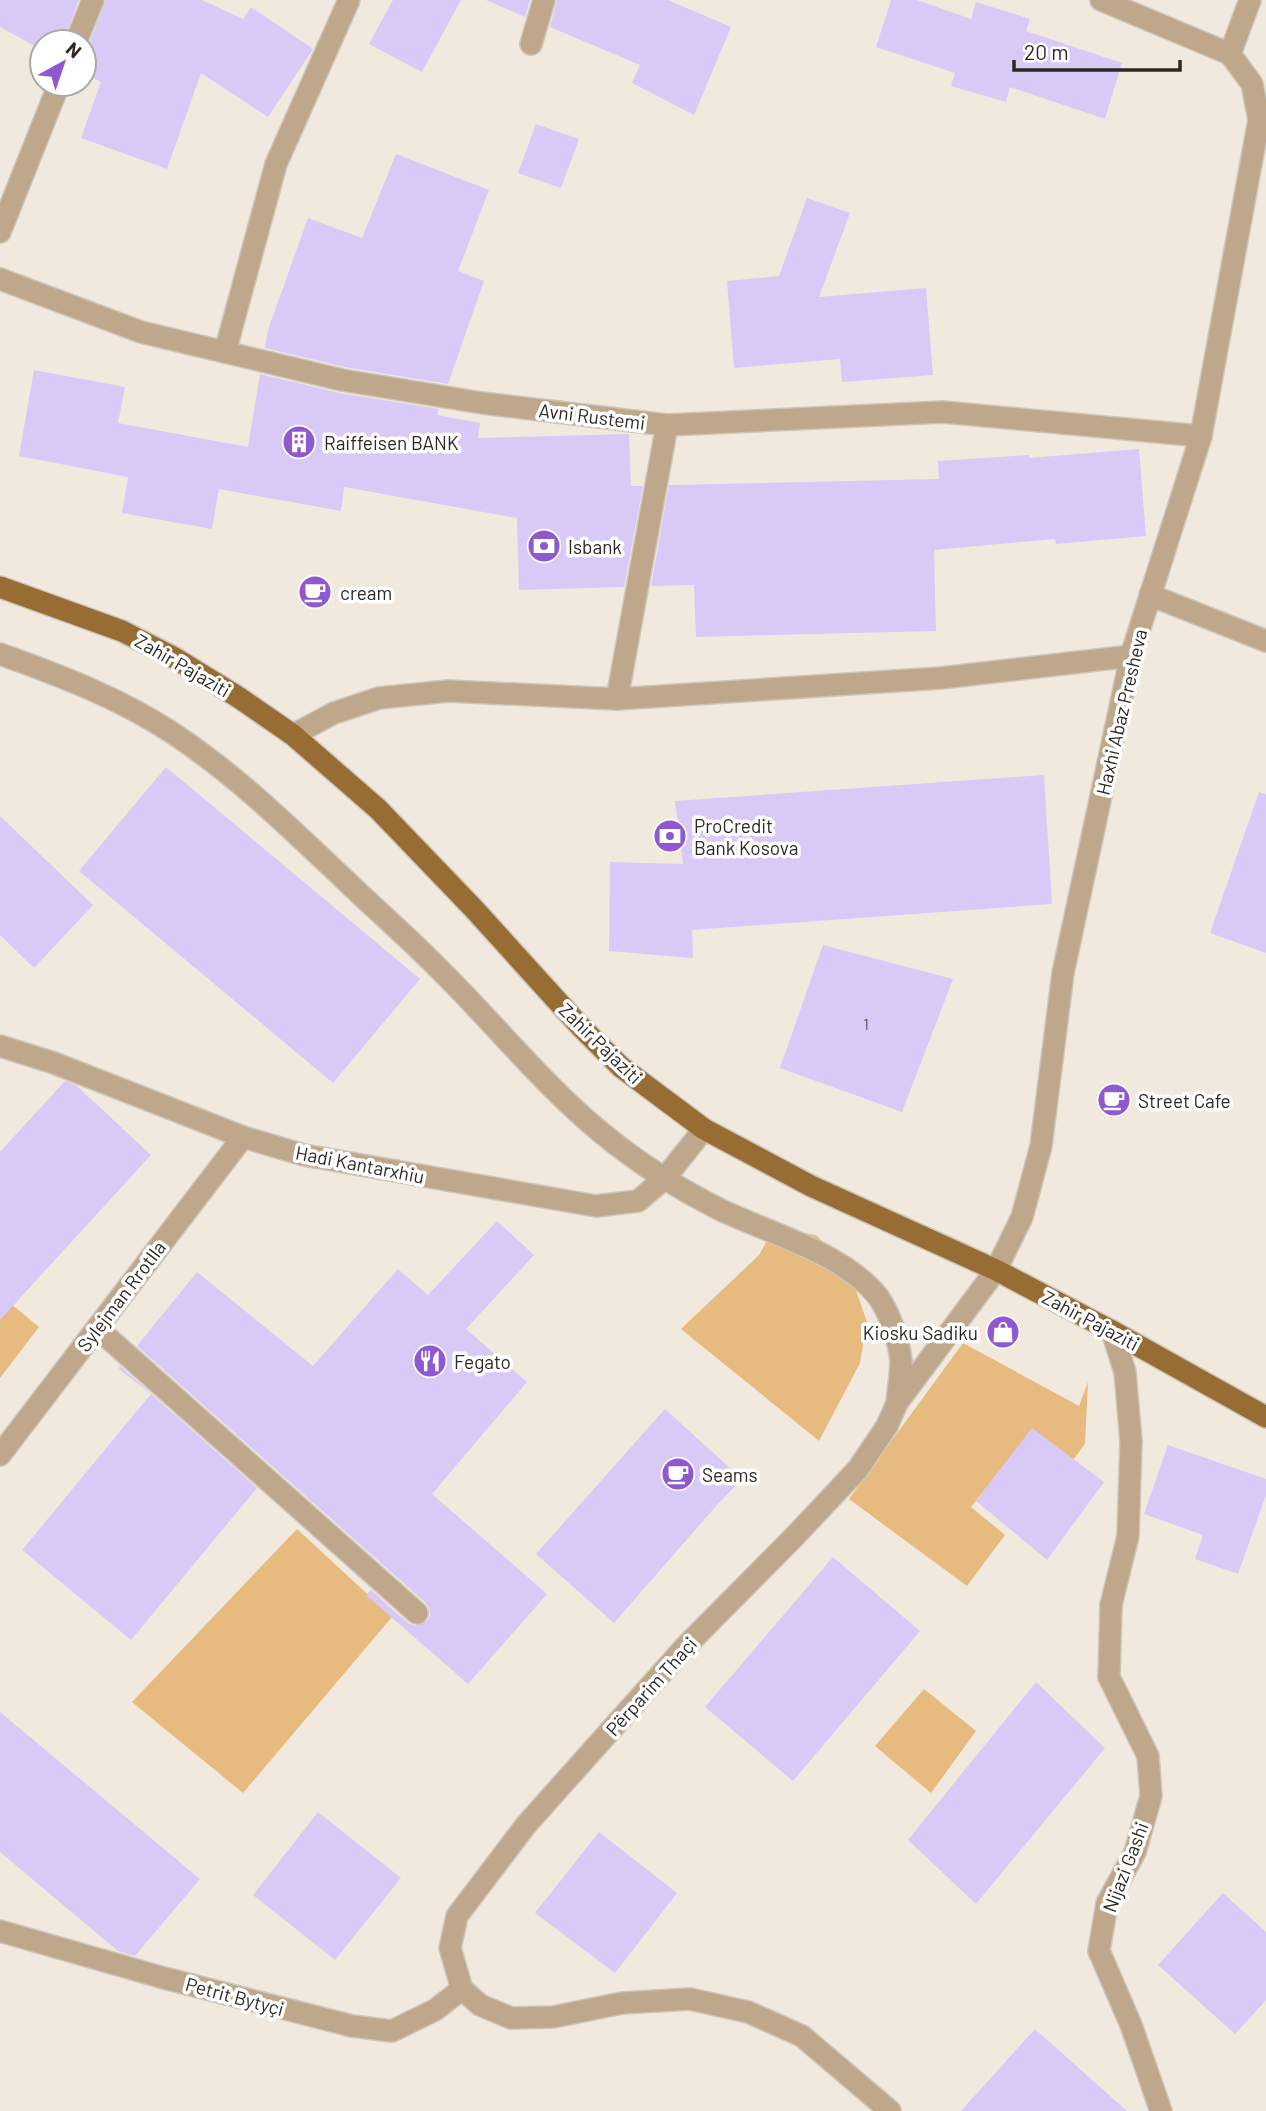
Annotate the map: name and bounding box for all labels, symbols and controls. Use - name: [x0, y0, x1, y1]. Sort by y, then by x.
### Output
- north arrow: [28, 28, 98, 98]
- scale bar: [1014, 28, 1180, 72]
- text: N: [62, 37, 86, 62]
- text: 20 m: [1024, 39, 1069, 64]
- street label: Avni Rustemi: [537, 398, 647, 434]
- building icon: Raiffeisen BANK: [280, 423, 318, 461]
- place label: Raiffeisen BANK: [324, 431, 459, 454]
- bank icon: Isbank: [525, 527, 563, 565]
- place label: Isbank: [568, 535, 622, 558]
- cafe icon: cream: [296, 573, 334, 611]
- place label: cream: [340, 581, 392, 604]
- street label: Haxhi Abaz Presheva: [1091, 627, 1151, 797]
- street label: Zahir Pajaziti: [131, 628, 235, 702]
- place label: ProCredit Bank Kosova: [694, 814, 798, 859]
- bank icon: ProCredit Bank Kosova: [651, 817, 689, 855]
- street label: Zahir Pajaziti: [555, 998, 647, 1088]
- house number: 1: [863, 1014, 869, 1033]
- cafe icon: Street Cafe: [1095, 1081, 1133, 1119]
- place label: Street Cafe: [1138, 1089, 1231, 1112]
- street label: Hadi Kantarxhiu: [294, 1140, 426, 1188]
- street label: Sylejman Rrotlla: [72, 1236, 170, 1356]
- street label: Zahir Pajaziti: [1039, 1285, 1143, 1355]
- shop icon: Kiosku Sadiku: [984, 1313, 1022, 1351]
- place label: Kiosku Sadiku: [863, 1321, 978, 1344]
- restaurant icon: Fegato: [411, 1342, 449, 1380]
- place label: Fegato: [454, 1350, 511, 1373]
- cafe icon: Seams: [659, 1455, 697, 1493]
- place label: Seams: [702, 1463, 758, 1486]
- street label: Përparim Thaçi: [601, 1632, 701, 1740]
- street label: Nijazi Gashi: [1097, 1819, 1153, 1915]
- street label: Petrit Bytyçi: [183, 1972, 287, 2020]

